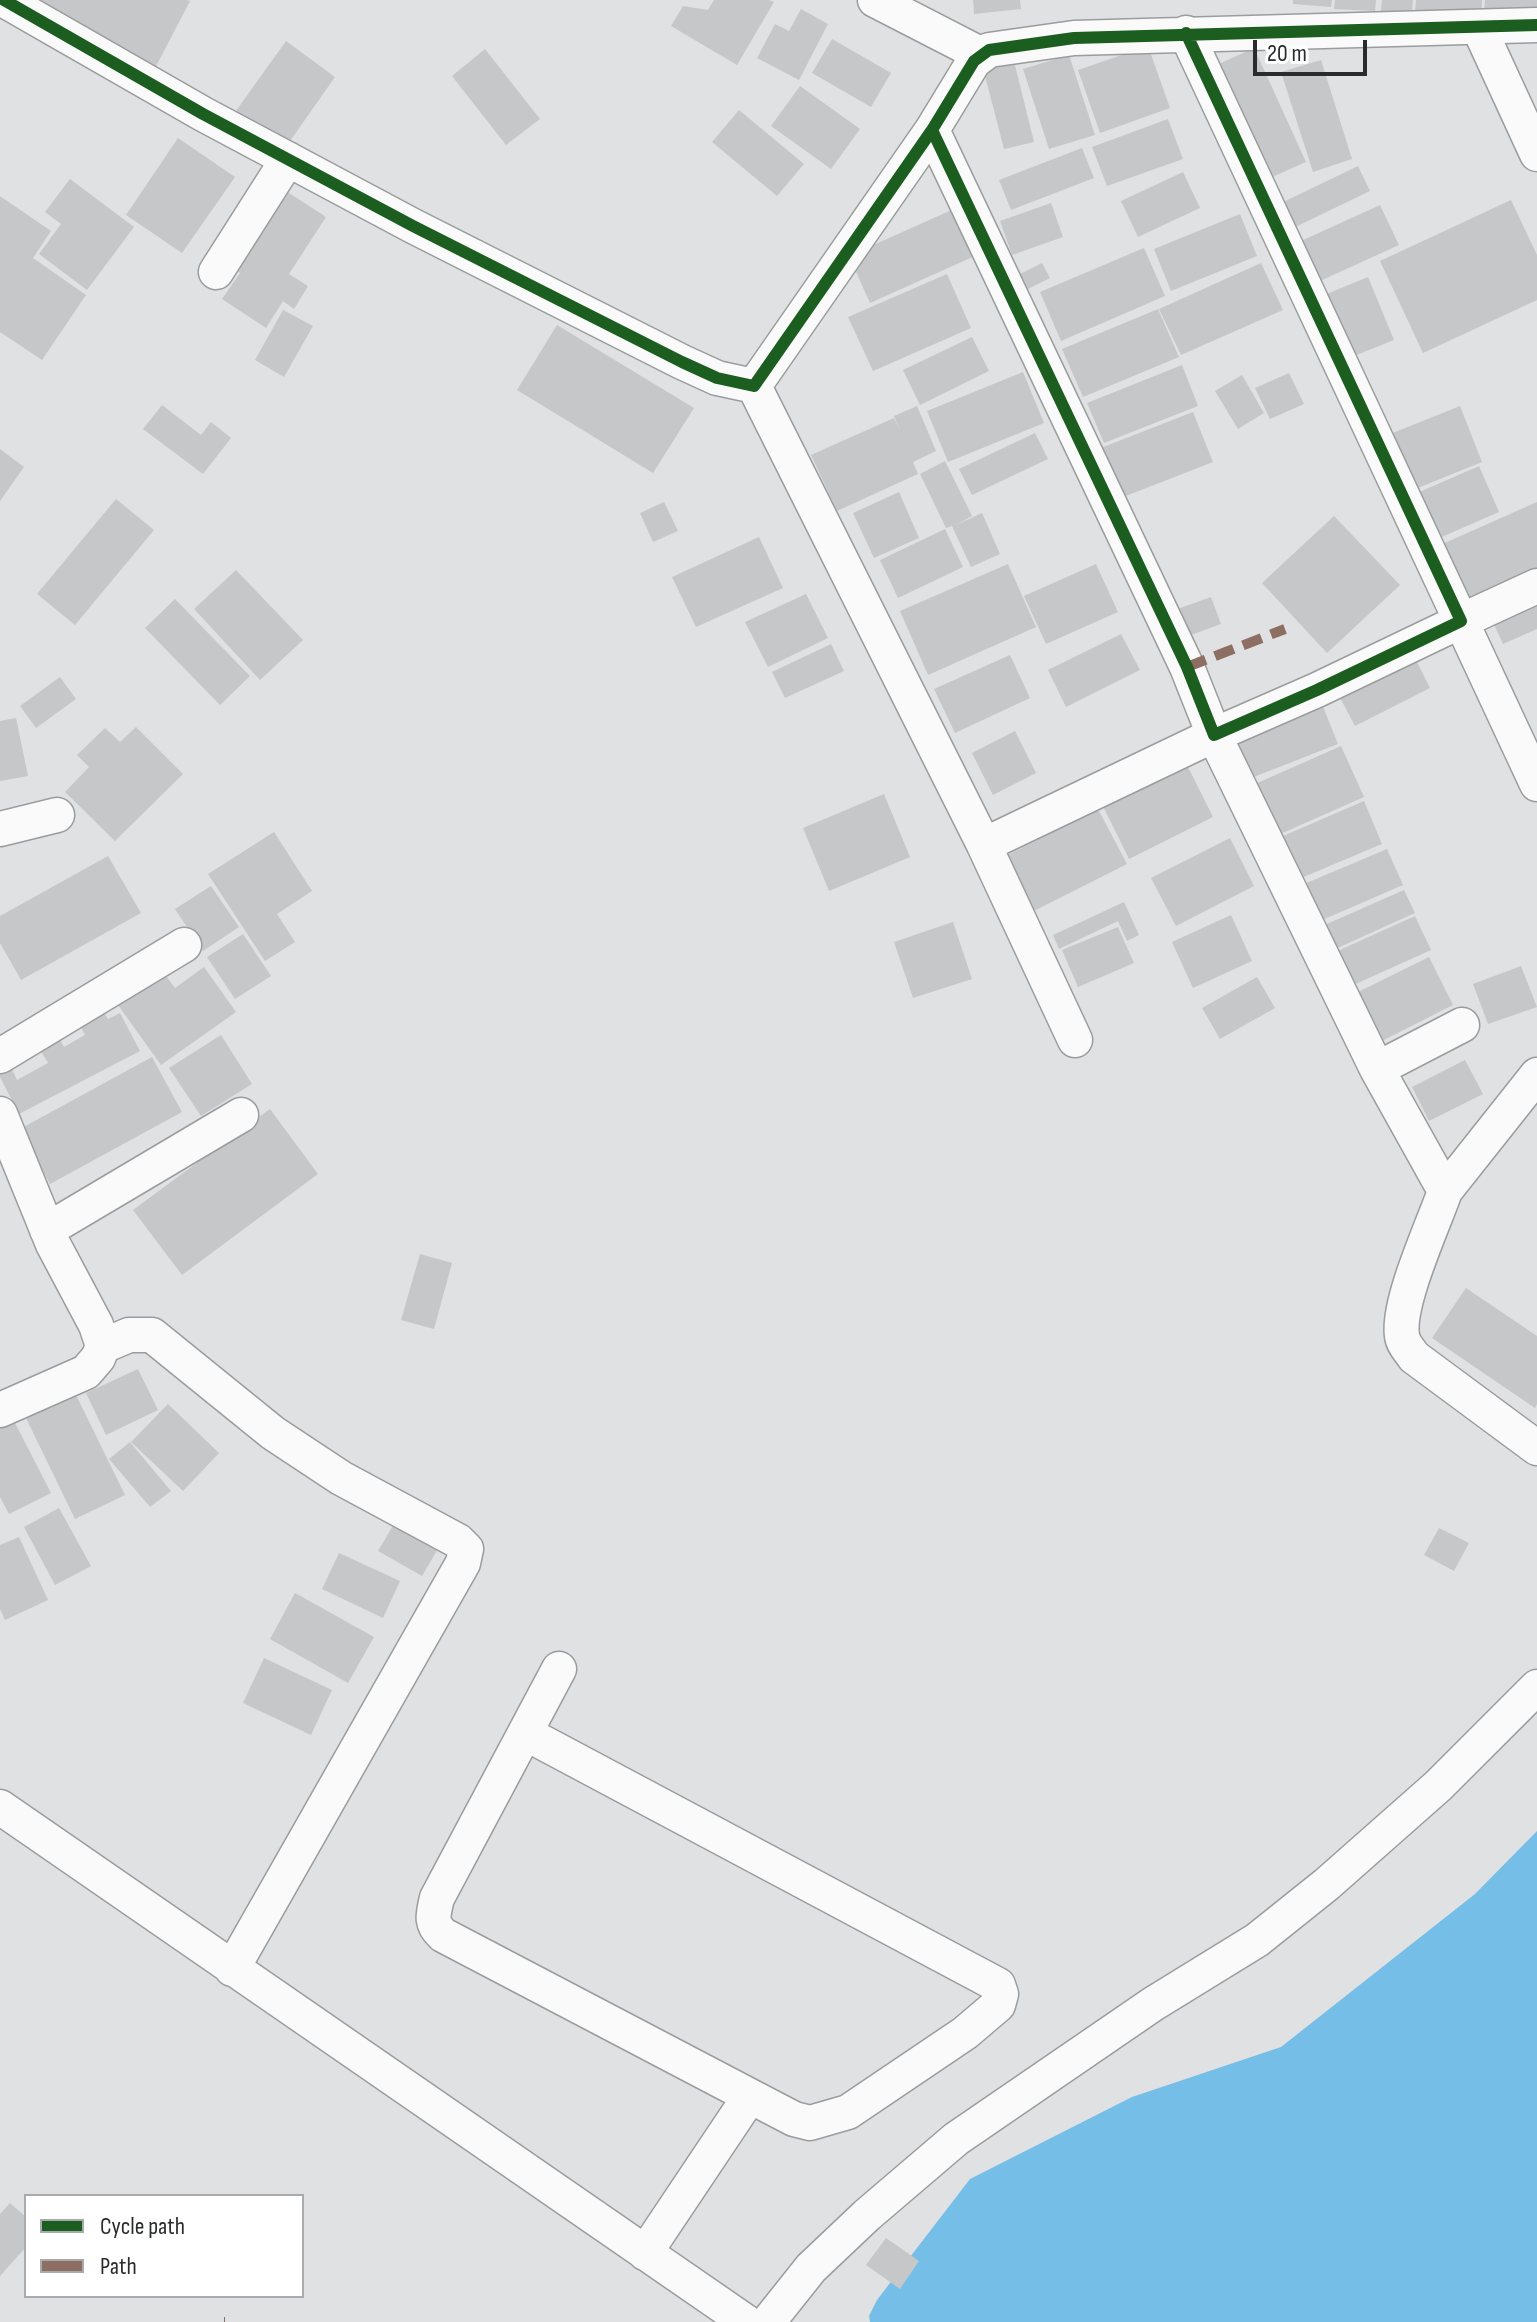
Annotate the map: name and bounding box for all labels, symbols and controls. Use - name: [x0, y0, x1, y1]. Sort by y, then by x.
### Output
- scale bar: [1257, 24, 1371, 74]
- text: 20 m: [1267, 39, 1307, 68]
- legend: [24, 2194, 304, 2298]
- text: Cycle path: [100, 2212, 185, 2241]
- text: Path: [100, 2252, 137, 2281]

